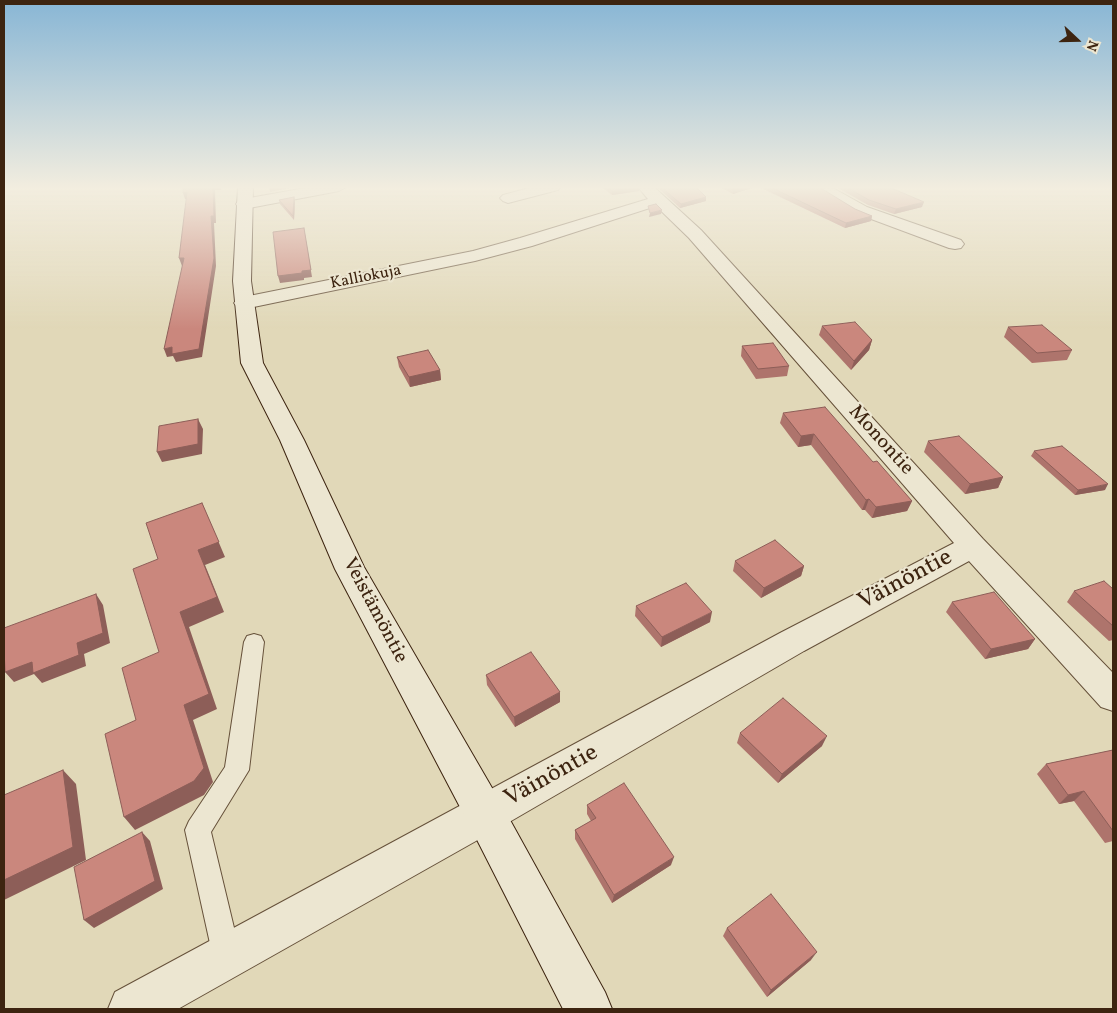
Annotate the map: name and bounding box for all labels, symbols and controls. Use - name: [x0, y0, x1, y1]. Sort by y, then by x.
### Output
- north arrow: [1052, 15, 1102, 65]
- text: N: [1081, 37, 1102, 54]
- street label: Kalliokuja: [329, 262, 403, 294]
- street label: Monontie: [842, 401, 918, 481]
- street label: Väinöntie: [854, 544, 958, 618]
- street label: Veistämöntie: [336, 554, 412, 668]
- street label: Väinöntie: [500, 740, 604, 814]

